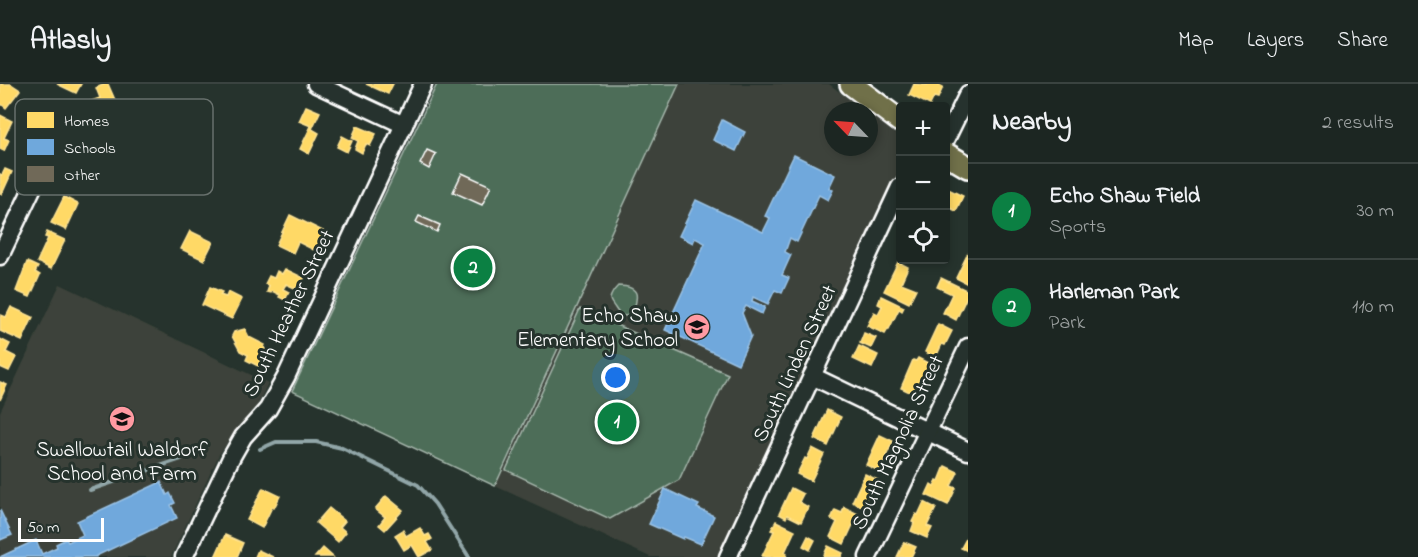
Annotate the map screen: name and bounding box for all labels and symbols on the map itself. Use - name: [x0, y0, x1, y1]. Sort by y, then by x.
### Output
- legend: [15, 99, 213, 195]
- north arrow: [824, 102, 878, 156]
- text: Homes: [64, 110, 109, 134]
- text: Schools: [64, 137, 116, 161]
- text: Other: [64, 164, 100, 188]
- street label: South Heather Street: [236, 225, 343, 403]
- pin: 2: [454, 246, 492, 291]
- street label: South Linden Street: [746, 280, 845, 447]
- place label: Echo Shaw Elementary School: [517, 302, 678, 358]
- school or university icon: Echo Shaw Elementary School: [682, 312, 712, 342]
- street label: South Magnolia Street: [845, 351, 954, 536]
- your location: [601, 363, 630, 392]
- pin: 1: [598, 400, 636, 444]
- school or university icon: Swallowtail Waldorf School and Farm: [107, 404, 137, 434]
- place label: Swallowtail Waldorf School and Farm: [36, 436, 208, 490]
- scale bar: [18, 515, 104, 542]

